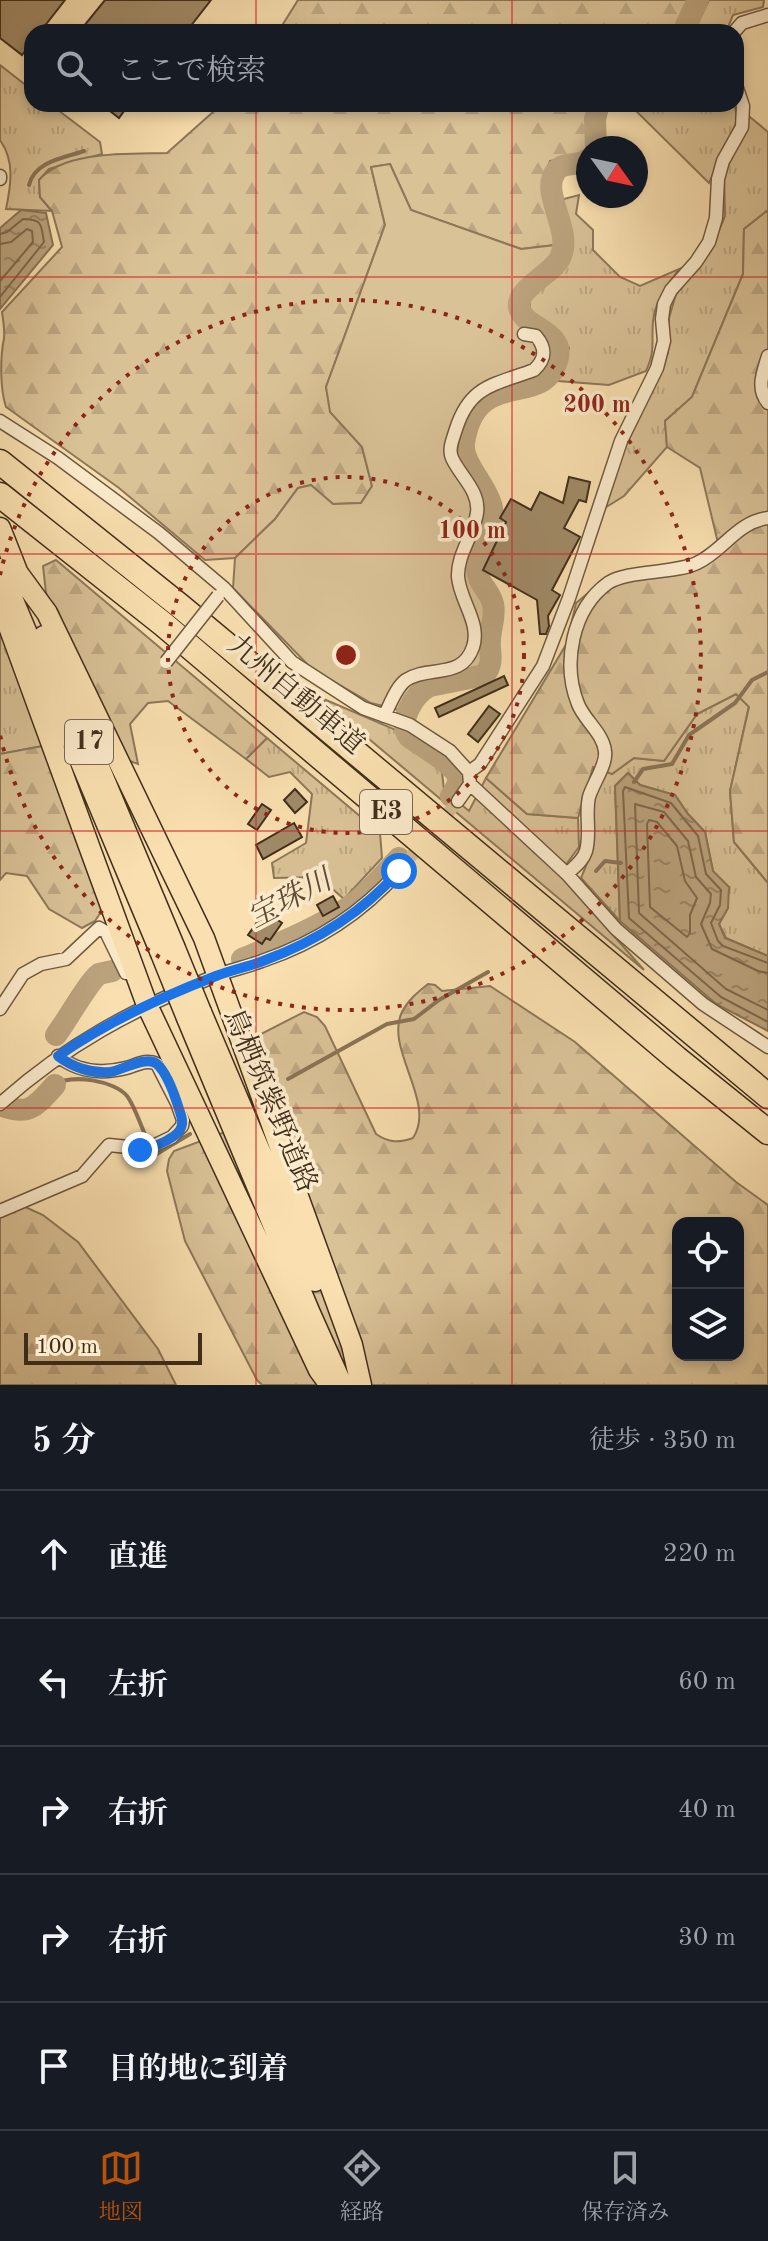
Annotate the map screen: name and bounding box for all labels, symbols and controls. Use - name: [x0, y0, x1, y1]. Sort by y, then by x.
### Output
- search box: [24, 24, 744, 112]
- icon: search: [52, 46, 96, 90]
- text: ここで検索: [116, 57, 266, 87]
- north arrow: [576, 136, 648, 208]
- text: 200 m: [563, 394, 631, 418]
- text: 100 m: [438, 520, 506, 544]
- street label: 九州自動車道: [222, 629, 370, 761]
- centre of rings: [332, 641, 360, 669]
- road number: 17: [65, 720, 113, 764]
- road number: E3: [360, 790, 412, 834]
- route start: [381, 853, 417, 889]
- water label: 宝珠川: [242, 862, 339, 934]
- street label: 鳥栖筑紫野道路: [218, 1004, 323, 1197]
- route end: [122, 1132, 158, 1168]
- map controls: [672, 1217, 744, 1361]
- button: locate: [672, 1217, 744, 1289]
- button: layers: [672, 1289, 744, 1361]
- scale bar: [24, 1329, 202, 1365]
- text: 100 m: [36, 1336, 98, 1358]
- text: 5 分: [32, 1425, 95, 1459]
- text: 徒歩 · 350 m: [589, 1428, 736, 1454]
- icon: ahead: [32, 1532, 76, 1576]
- text: 220 m: [663, 1541, 736, 1567]
- text: 直進: [108, 1543, 168, 1573]
- icon: left: [32, 1660, 76, 1704]
- text: 60 m: [678, 1669, 736, 1695]
- text: 左折: [108, 1671, 168, 1701]
- icon: right: [32, 1788, 76, 1832]
- text: 40 m: [678, 1797, 736, 1823]
- text: 右折: [108, 1799, 168, 1829]
- icon: right: [32, 1916, 76, 1960]
- text: 30 m: [678, 1925, 736, 1951]
- text: 右折: [108, 1927, 168, 1957]
- icon: arrive: [32, 2044, 76, 2088]
- text: 目的地に到着: [108, 2055, 288, 2085]
- tab: 地図: [99, 2146, 143, 2227]
- tab: 経路: [340, 2146, 384, 2227]
- tab: 保存済み: [581, 2146, 669, 2227]

